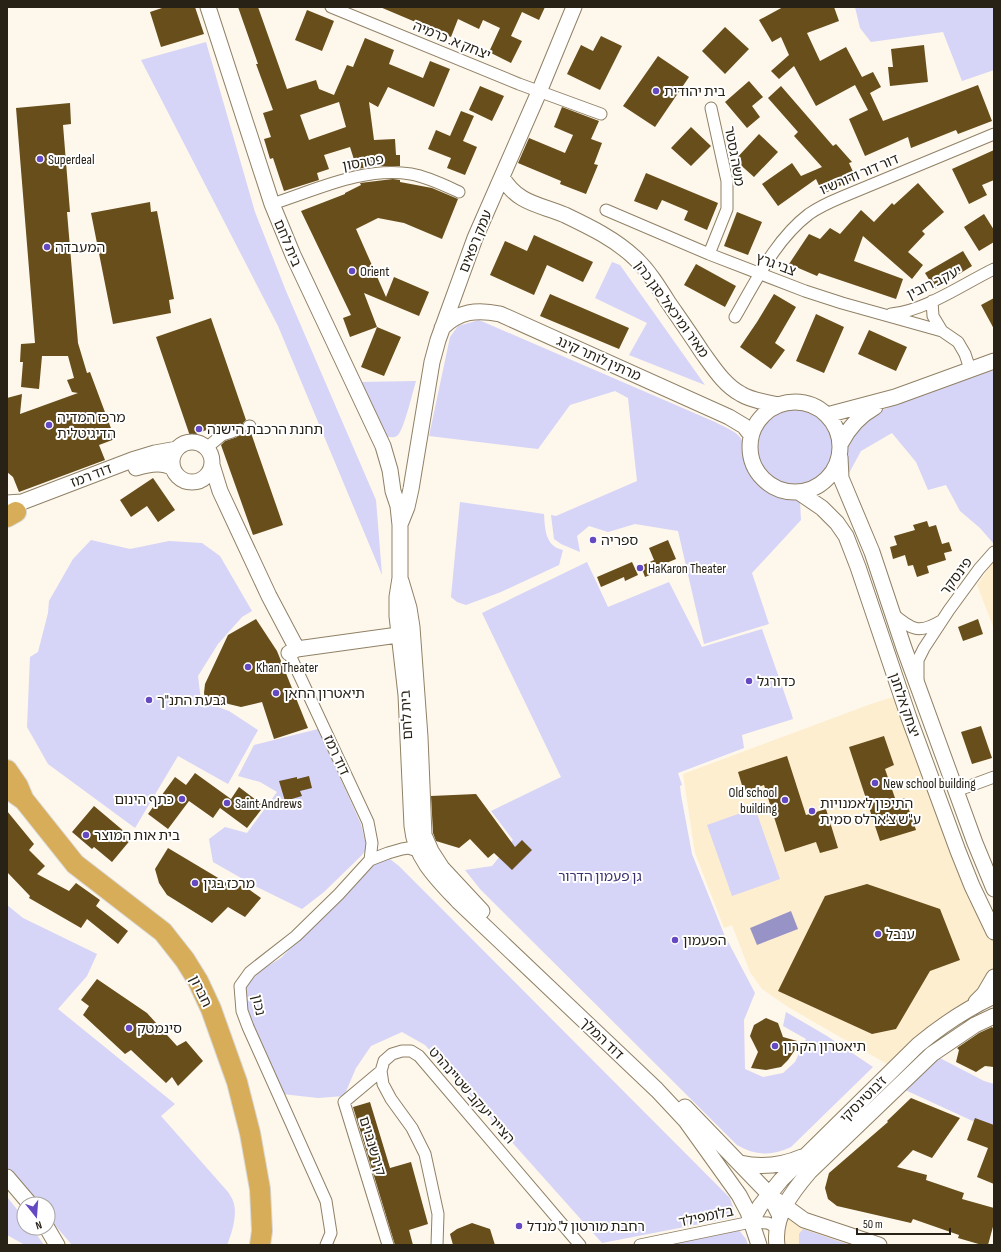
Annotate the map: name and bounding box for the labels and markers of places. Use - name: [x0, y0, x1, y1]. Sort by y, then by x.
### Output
- place label: בית יהודית: [664, 83, 726, 100]
- marker: בית יהודית: [651, 86, 661, 96]
- place label: Superdeal: [48, 151, 95, 168]
- marker: Superdeal: [35, 154, 45, 164]
- place label: המעבדה: [55, 239, 105, 256]
- marker: המעבדה: [42, 242, 52, 252]
- place label: Orient: [360, 263, 390, 280]
- marker: Orient: [347, 266, 357, 276]
- place label: מרכז המדיה הדיגיטלית: [57, 409, 126, 442]
- marker: מרכז המדיה הדיגיטלית: [44, 420, 54, 430]
- place label: תחנת הרכבת הישנה: [207, 421, 323, 438]
- marker: תחנת הרכבת הישנה: [194, 424, 204, 434]
- place label: ספריה: [601, 532, 638, 549]
- marker: ספריה: [588, 535, 598, 545]
- place label: HaKaron Theater: [648, 560, 726, 577]
- marker: HaKaron Theater: [635, 563, 645, 573]
- place label: Khan Theater: [256, 659, 318, 676]
- marker: Khan Theater: [243, 662, 253, 672]
- place label: כדורגל: [757, 673, 796, 690]
- marker: כדורגל: [744, 676, 754, 686]
- place label: תיאטרון החאן: [284, 685, 365, 702]
- marker: תיאטרון החאן: [271, 688, 281, 698]
- place label: גבעת התנ"ך: [157, 692, 226, 709]
- marker: גבעת התנ"ך: [144, 695, 154, 705]
- place label: New school building: [883, 775, 976, 792]
- marker: New school building: [870, 778, 880, 788]
- place label: Old school building: [729, 784, 777, 817]
- place label: כתף הינום: [114, 791, 174, 808]
- marker: כתף הינום: [177, 794, 187, 804]
- place label: Saint Andrews: [235, 795, 302, 812]
- marker: Old school building: [780, 795, 790, 805]
- place label: התיכון לאמנויות ע"ש צ'ארלס סמית: [820, 795, 921, 828]
- marker: Saint Andrews: [222, 798, 232, 808]
- marker: התיכון לאמנויות ע"ש צ'ארלס סמית: [807, 806, 817, 816]
- place label: בית אות המוצר: [94, 827, 180, 844]
- marker: בית אות המוצר: [81, 830, 91, 840]
- place label: מרכז בגין: [203, 875, 255, 892]
- marker: מרכז בגין: [190, 878, 200, 888]
- place label: ענבל: [886, 926, 915, 943]
- marker: ענבל: [873, 929, 883, 939]
- place label: הפעמון: [683, 932, 727, 949]
- marker: הפעמון: [670, 935, 680, 945]
- place label: סינמטק: [137, 1020, 182, 1037]
- marker: סינמטק: [124, 1023, 134, 1033]
- place label: תיאטרון הקרון: [783, 1038, 866, 1055]
- marker: תיאטרון הקרון: [770, 1041, 780, 1051]
- place label: רחבת מורטון ל' מנדל: [527, 1218, 645, 1235]
- marker: רחבת מורטון ל' מנדל: [514, 1221, 524, 1231]

